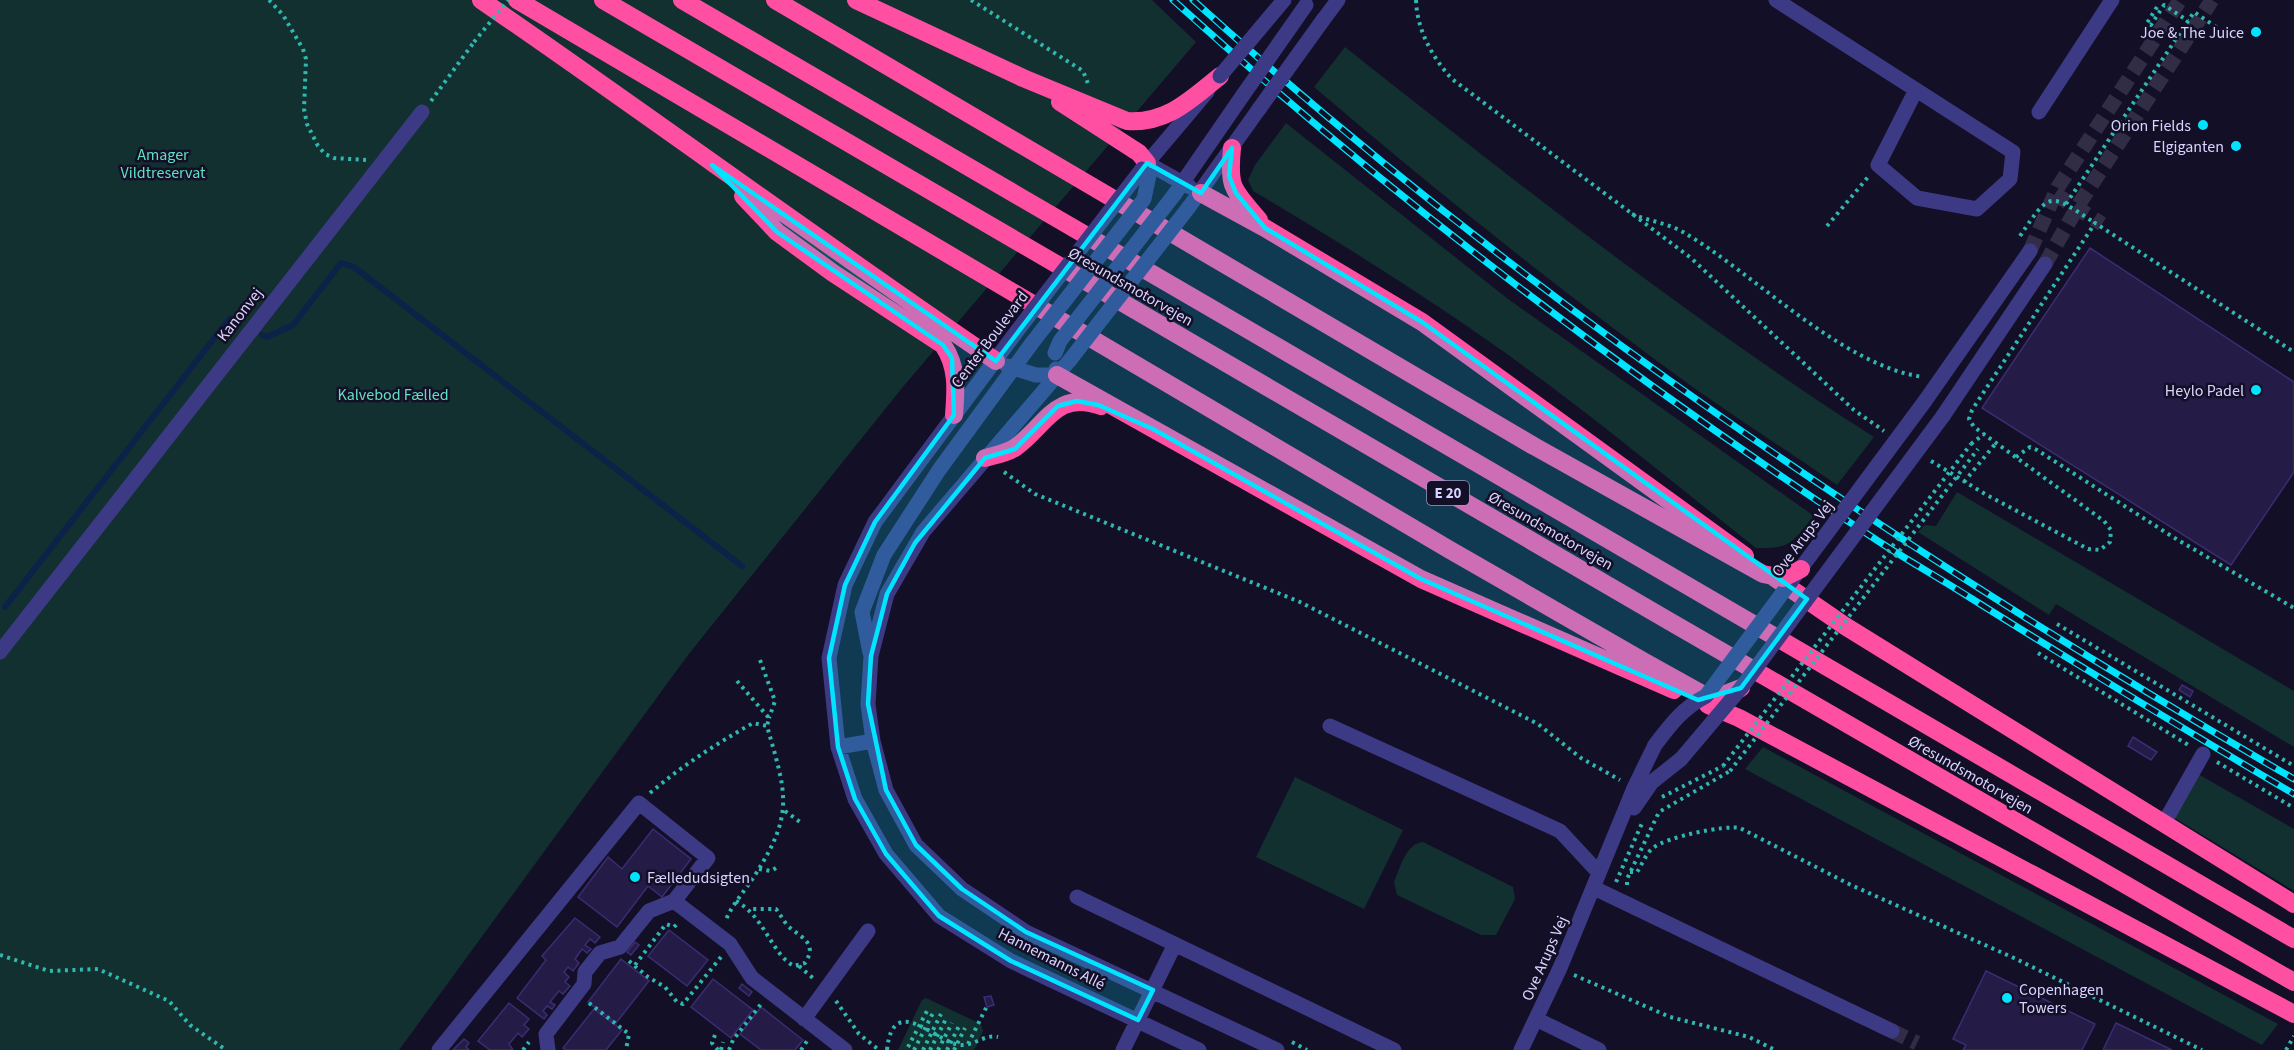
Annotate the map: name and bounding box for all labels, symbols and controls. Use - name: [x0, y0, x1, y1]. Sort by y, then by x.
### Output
- place label: Joe & The Juice: [2140, 22, 2244, 44]
- marker: Joe & The Juice: [2249, 25, 2263, 39]
- place label: Orion Fields: [2111, 115, 2191, 137]
- marker: Orion Fields: [2196, 118, 2210, 132]
- place label: Elgiganten: [2153, 136, 2224, 158]
- marker: Elgiganten: [2229, 139, 2243, 153]
- park label: Amager Vildtreservat: [121, 144, 206, 184]
- street label: Øresundsmotorvejen: [1064, 242, 1197, 332]
- street label: Kanonvej: [212, 283, 268, 346]
- street label: Center Boulevard: [946, 287, 1034, 393]
- place label: Heylo Padel: [2165, 380, 2244, 402]
- marker: Heylo Padel: [2249, 383, 2263, 397]
- park label: Kalvebod Fælled: [337, 384, 449, 406]
- road number: E 20: [1427, 481, 1469, 505]
- street label: Øresundsmotorvejen: [1484, 486, 1617, 576]
- street label: Ove Arups Vej: [1767, 496, 1839, 581]
- street label: Øresundsmotorvejen: [1904, 730, 2037, 820]
- place label: Fælledudsigten: [647, 867, 750, 889]
- marker: Fælledudsigten: [628, 870, 642, 884]
- street label: Ove Arups Vej: [1516, 912, 1573, 1004]
- street label: Hannemanns Allé: [994, 922, 1109, 995]
- place label: Copenhagen Towers: [2019, 979, 2104, 1019]
- marker: Copenhagen Towers: [2000, 991, 2014, 1005]

